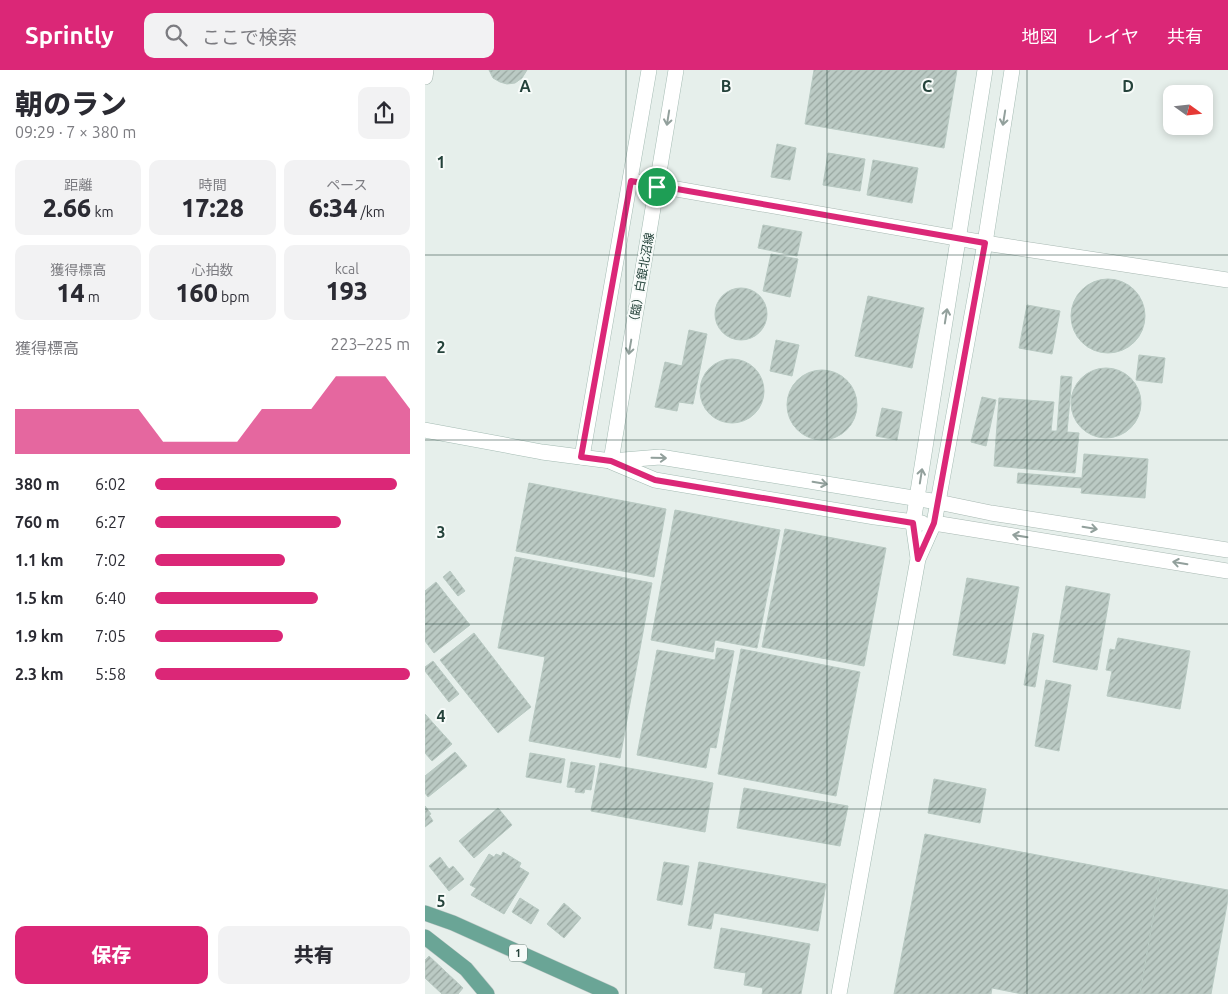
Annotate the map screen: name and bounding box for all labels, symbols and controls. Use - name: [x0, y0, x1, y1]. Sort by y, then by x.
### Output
- search box: [144, 13, 494, 58]
- icon: search: [162, 21, 190, 49]
- text: Sprintly: [25, 22, 114, 49]
- text: ここで検索: [202, 26, 297, 48]
- text: 地図: [1022, 26, 1058, 46]
- text: レイヤ: [1086, 26, 1139, 46]
- text: 共有: [1167, 26, 1203, 46]
- text: A: [519, 77, 531, 95]
- text: B: [721, 77, 731, 95]
- text: C: [922, 77, 932, 95]
- text: D: [1122, 77, 1134, 95]
- north arrow: [1163, 85, 1213, 135]
- map controls: [1163, 85, 1213, 135]
- button: share: [358, 87, 410, 139]
- text: 朝のラン: [15, 88, 127, 119]
- one-way arrow: [663, 110, 673, 126]
- one-way arrow: [999, 110, 1009, 126]
- text: 09:29 · 7 × 380 m: [15, 123, 136, 141]
- text: 1: [436, 153, 446, 171]
- pin: [636, 166, 678, 208]
- icon: arrive: [643, 173, 671, 201]
- text: 距離: [64, 177, 92, 193]
- text: 時間: [198, 177, 226, 193]
- text: ペース: [326, 177, 367, 193]
- text: 2.66: [43, 194, 91, 222]
- text: 17:28: [181, 194, 244, 222]
- text: 6:34: [309, 194, 357, 222]
- text: km: [91, 204, 114, 220]
- text: /km: [357, 204, 385, 220]
- street label: （臨）白銀北沼線: [626, 232, 656, 328]
- text: kcal: [335, 261, 359, 277]
- text: 獲得標高: [50, 262, 106, 278]
- text: 心拍数: [191, 262, 233, 278]
- text: 193: [326, 277, 368, 305]
- text: 14: [56, 279, 85, 307]
- text: 160: [176, 279, 218, 307]
- text: m: [85, 289, 100, 305]
- text: bpm: [218, 289, 249, 305]
- one-way arrow: [941, 308, 951, 324]
- text: 223–225 m: [330, 335, 410, 353]
- text: 2: [436, 338, 446, 356]
- text: 獲得標高: [15, 339, 79, 357]
- one-way arrow: [624, 339, 634, 355]
- one-way arrow: [651, 453, 667, 462]
- one-way arrow: [917, 469, 927, 485]
- text: 380 m: [15, 475, 60, 493]
- text: 6:02: [95, 475, 126, 493]
- one-way arrow: [811, 478, 827, 488]
- text: 760 m: [15, 513, 60, 531]
- text: 6:27: [95, 513, 126, 531]
- text: 3: [436, 523, 446, 541]
- one-way arrow: [1081, 524, 1097, 534]
- one-way arrow: [1012, 531, 1028, 541]
- text: 1.1 km: [15, 551, 64, 569]
- text: 7:02: [95, 551, 126, 569]
- one-way arrow: [1172, 557, 1188, 567]
- text: 1.5 km: [15, 589, 64, 607]
- text: 6:40: [95, 589, 126, 607]
- text: 1.9 km: [15, 627, 64, 645]
- text: 7:05: [95, 627, 126, 645]
- text: 2.3 km: [15, 665, 64, 683]
- text: 5:58: [95, 665, 126, 683]
- text: 4: [436, 707, 446, 725]
- text: 5: [436, 892, 446, 910]
- button: 保存: [15, 926, 208, 984]
- button: 共有: [218, 926, 410, 984]
- road number: 1: [509, 944, 527, 961]

